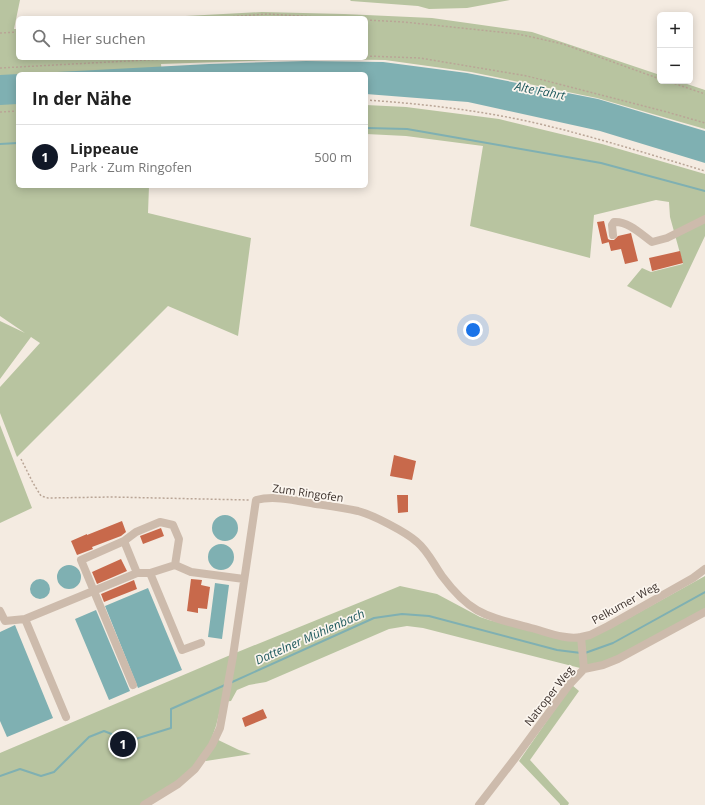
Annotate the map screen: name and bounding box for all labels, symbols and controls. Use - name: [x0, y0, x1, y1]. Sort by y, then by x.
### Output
- map controls: [657, 12, 693, 84]
- button: +: [657, 12, 693, 48]
- search box: [16, 16, 368, 60]
- icon: search: [30, 27, 52, 49]
- text: Hier suchen: [62, 28, 146, 48]
- button: −: [657, 48, 693, 84]
- water label: Alte Fahrt: [512, 77, 568, 104]
- text: In der Nähe: [32, 87, 131, 110]
- text: Lippeaue: [70, 138, 139, 158]
- text: 1: [41, 148, 49, 166]
- text: 500 m: [314, 148, 352, 166]
- text: Park · Zum Ringofen: [70, 158, 192, 176]
- your location: [463, 320, 483, 340]
- street label: Zum Ringofen: [272, 480, 345, 505]
- street label: Pelkumer Weg: [589, 578, 661, 627]
- water label: Dattelner Mühlenbach: [252, 605, 367, 668]
- street label: Natroper Weg: [521, 663, 577, 729]
- pin: 1: [110, 729, 136, 759]

